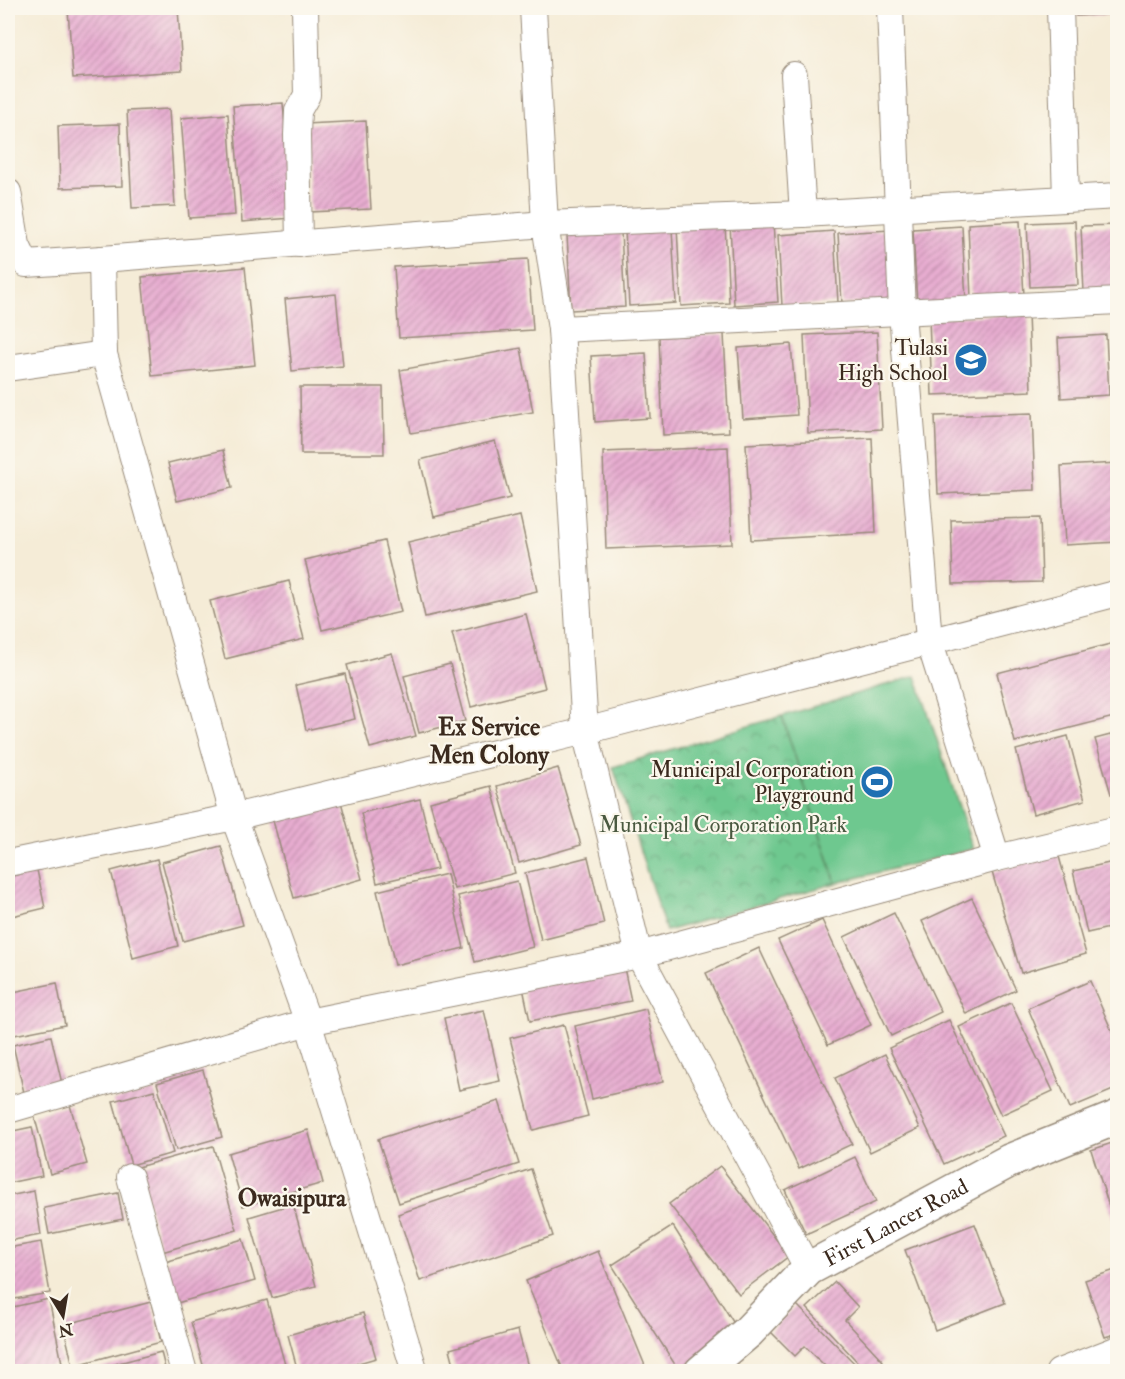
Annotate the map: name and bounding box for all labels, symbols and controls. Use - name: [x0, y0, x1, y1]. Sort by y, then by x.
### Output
- place label: Tulasi High School: [838, 334, 948, 387]
- school or university icon: Tulasi High School: [953, 342, 989, 378]
- district label: Ex Service Men Colony: [428, 712, 550, 771]
- place label: Municipal Corporation Playground: [651, 756, 854, 809]
- sports icon: Municipal Corporation Playground: [859, 764, 895, 800]
- park label: Municipal Corporation Park: [599, 811, 847, 840]
- street label: First Lancer Road: [819, 1173, 973, 1273]
- district label: Owaisipura: [238, 1183, 347, 1214]
- north arrow: [33, 1286, 93, 1346]
- text: N: [56, 1318, 76, 1341]

